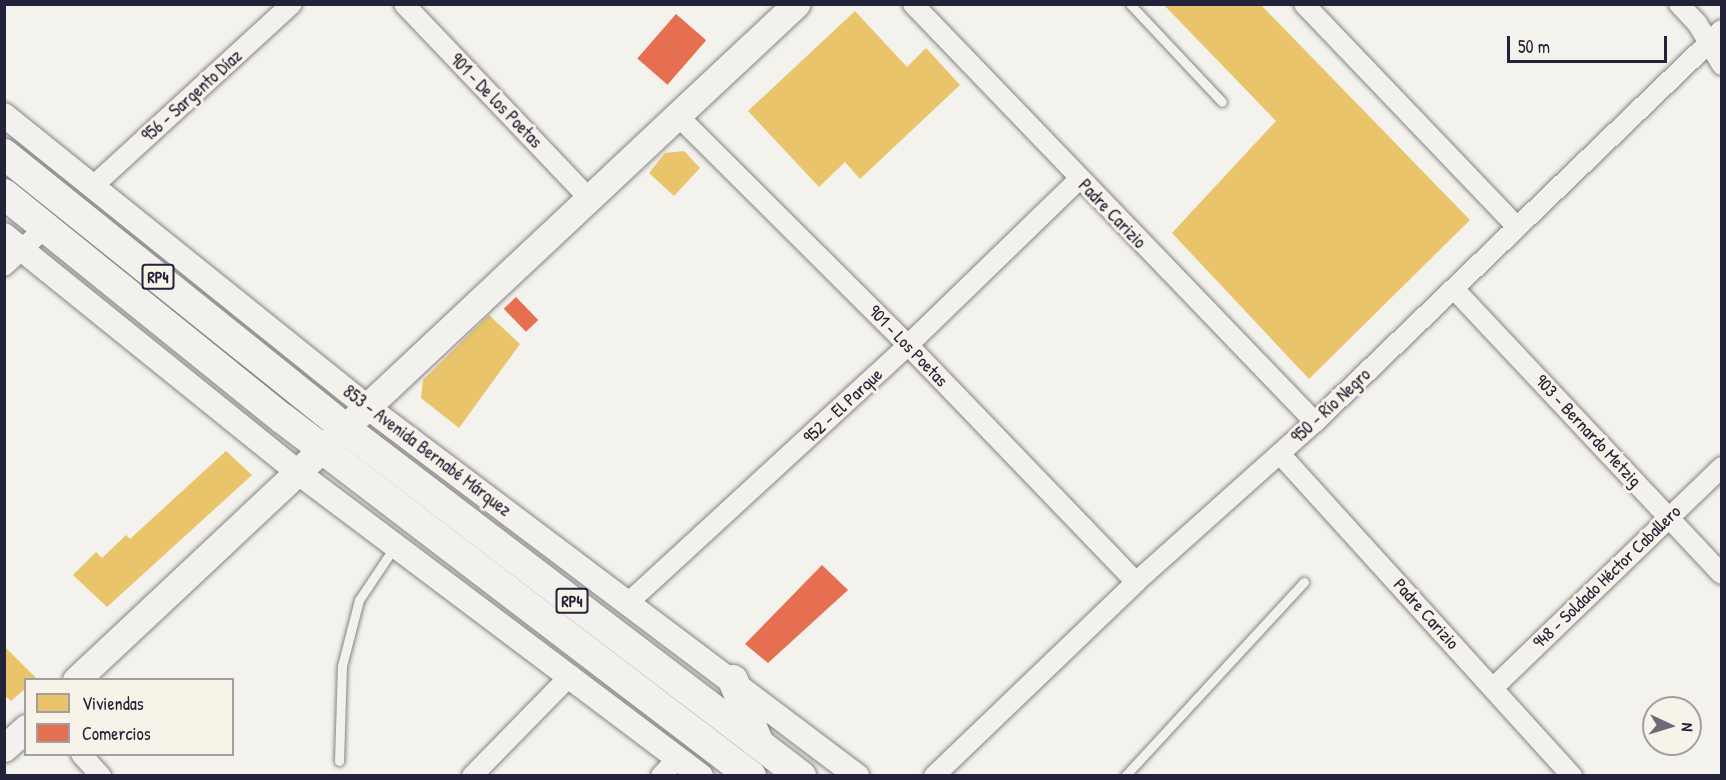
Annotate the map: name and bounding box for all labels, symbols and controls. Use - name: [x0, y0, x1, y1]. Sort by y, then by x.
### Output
- scale bar: [1510, 24, 1670, 62]
- text: 50 m: [1518, 34, 1550, 59]
- street label: 956 - Sargento Díaz: [137, 45, 247, 147]
- street label: 901 - De los Poetas: [446, 49, 546, 153]
- street label: Padre Carizio: [1074, 175, 1150, 253]
- road number: RP4: [142, 264, 174, 290]
- street label: 901 - Los Poetas: [864, 301, 952, 391]
- street label: 952 - El Parque: [799, 364, 887, 448]
- street label: 950 - Río Negro: [1287, 364, 1375, 448]
- street label: 903 - Bernardo Metzig: [1530, 370, 1646, 492]
- street label: 853 - Avenida Bernabé Márquez: [339, 381, 515, 521]
- street label: 948 - Soldado Héctor Caballero: [1529, 501, 1685, 653]
- street label: Padre Carizio: [1389, 574, 1463, 654]
- road number: RP4: [556, 588, 588, 614]
- legend: [24, 678, 234, 756]
- text: Viviendas: [82, 691, 144, 716]
- north arrow: [1642, 696, 1702, 756]
- text: Comercios: [82, 721, 151, 746]
- text: N: [1677, 722, 1699, 732]

